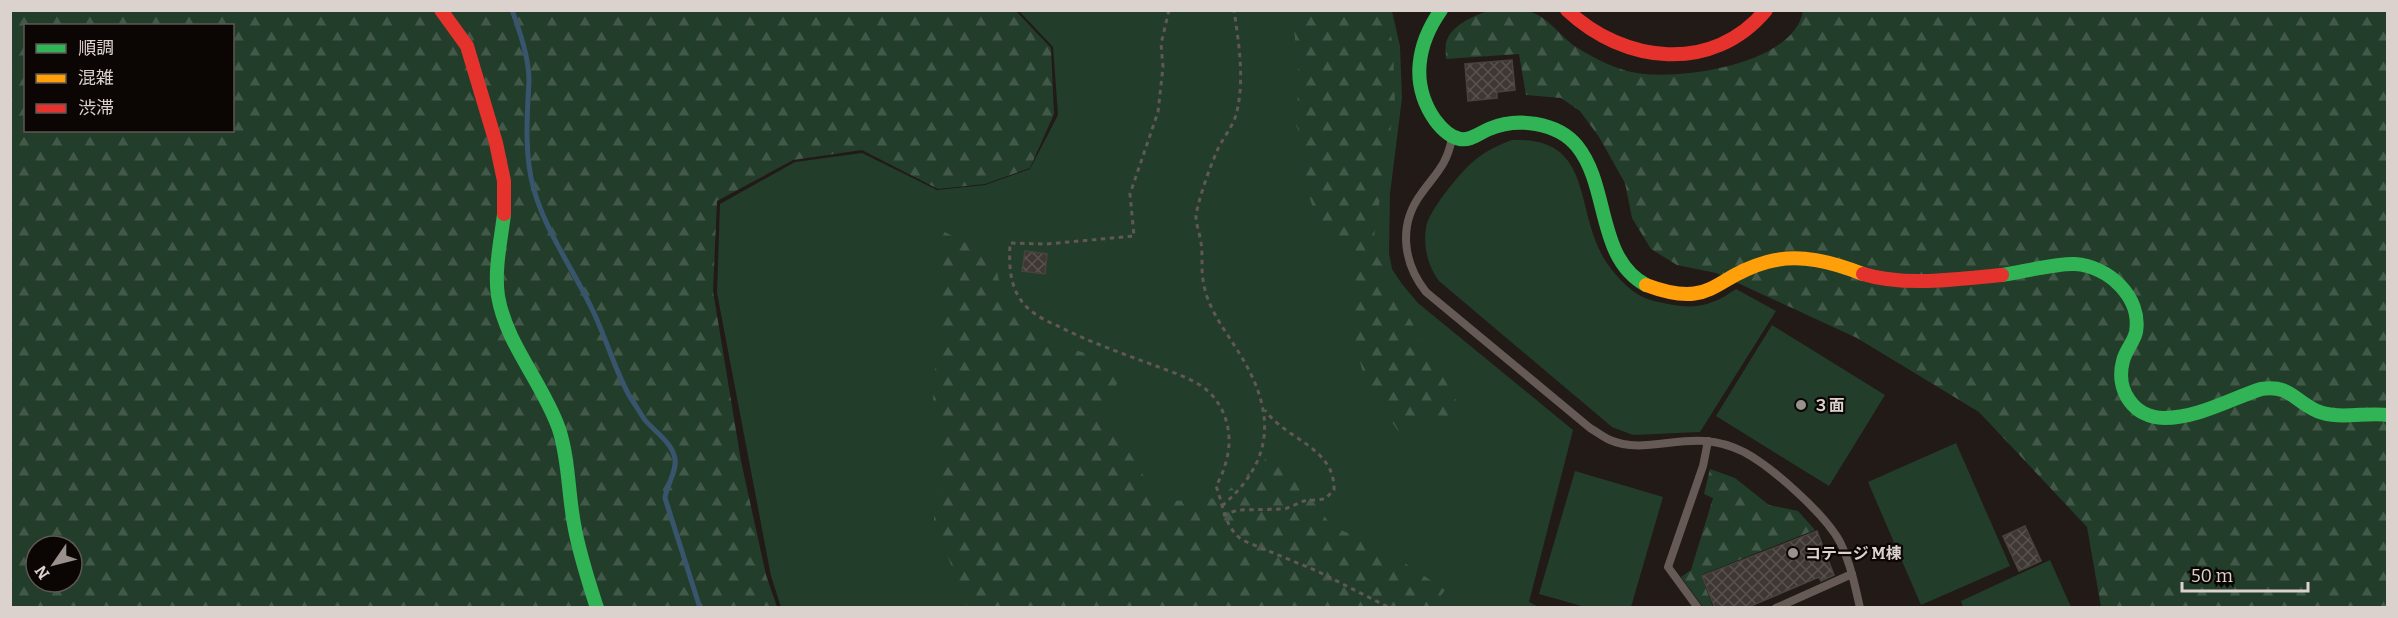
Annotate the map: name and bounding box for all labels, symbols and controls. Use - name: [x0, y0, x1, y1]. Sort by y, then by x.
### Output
- legend: [24, 24, 234, 132]
- text: 順調: [78, 37, 114, 59]
- text: 混雑: [78, 67, 114, 89]
- text: 渋滞: [78, 97, 114, 119]
- place label: ３面: [1813, 396, 1845, 415]
- marker: ３面: [1794, 398, 1808, 412]
- north arrow: [24, 534, 84, 594]
- place label: コテージ M棟: [1805, 544, 1902, 563]
- marker: コテージ M棟: [1786, 546, 1800, 560]
- scale bar: [2182, 555, 2308, 593]
- text: N: [31, 562, 53, 583]
- text: 50 m: [2191, 565, 2233, 587]

